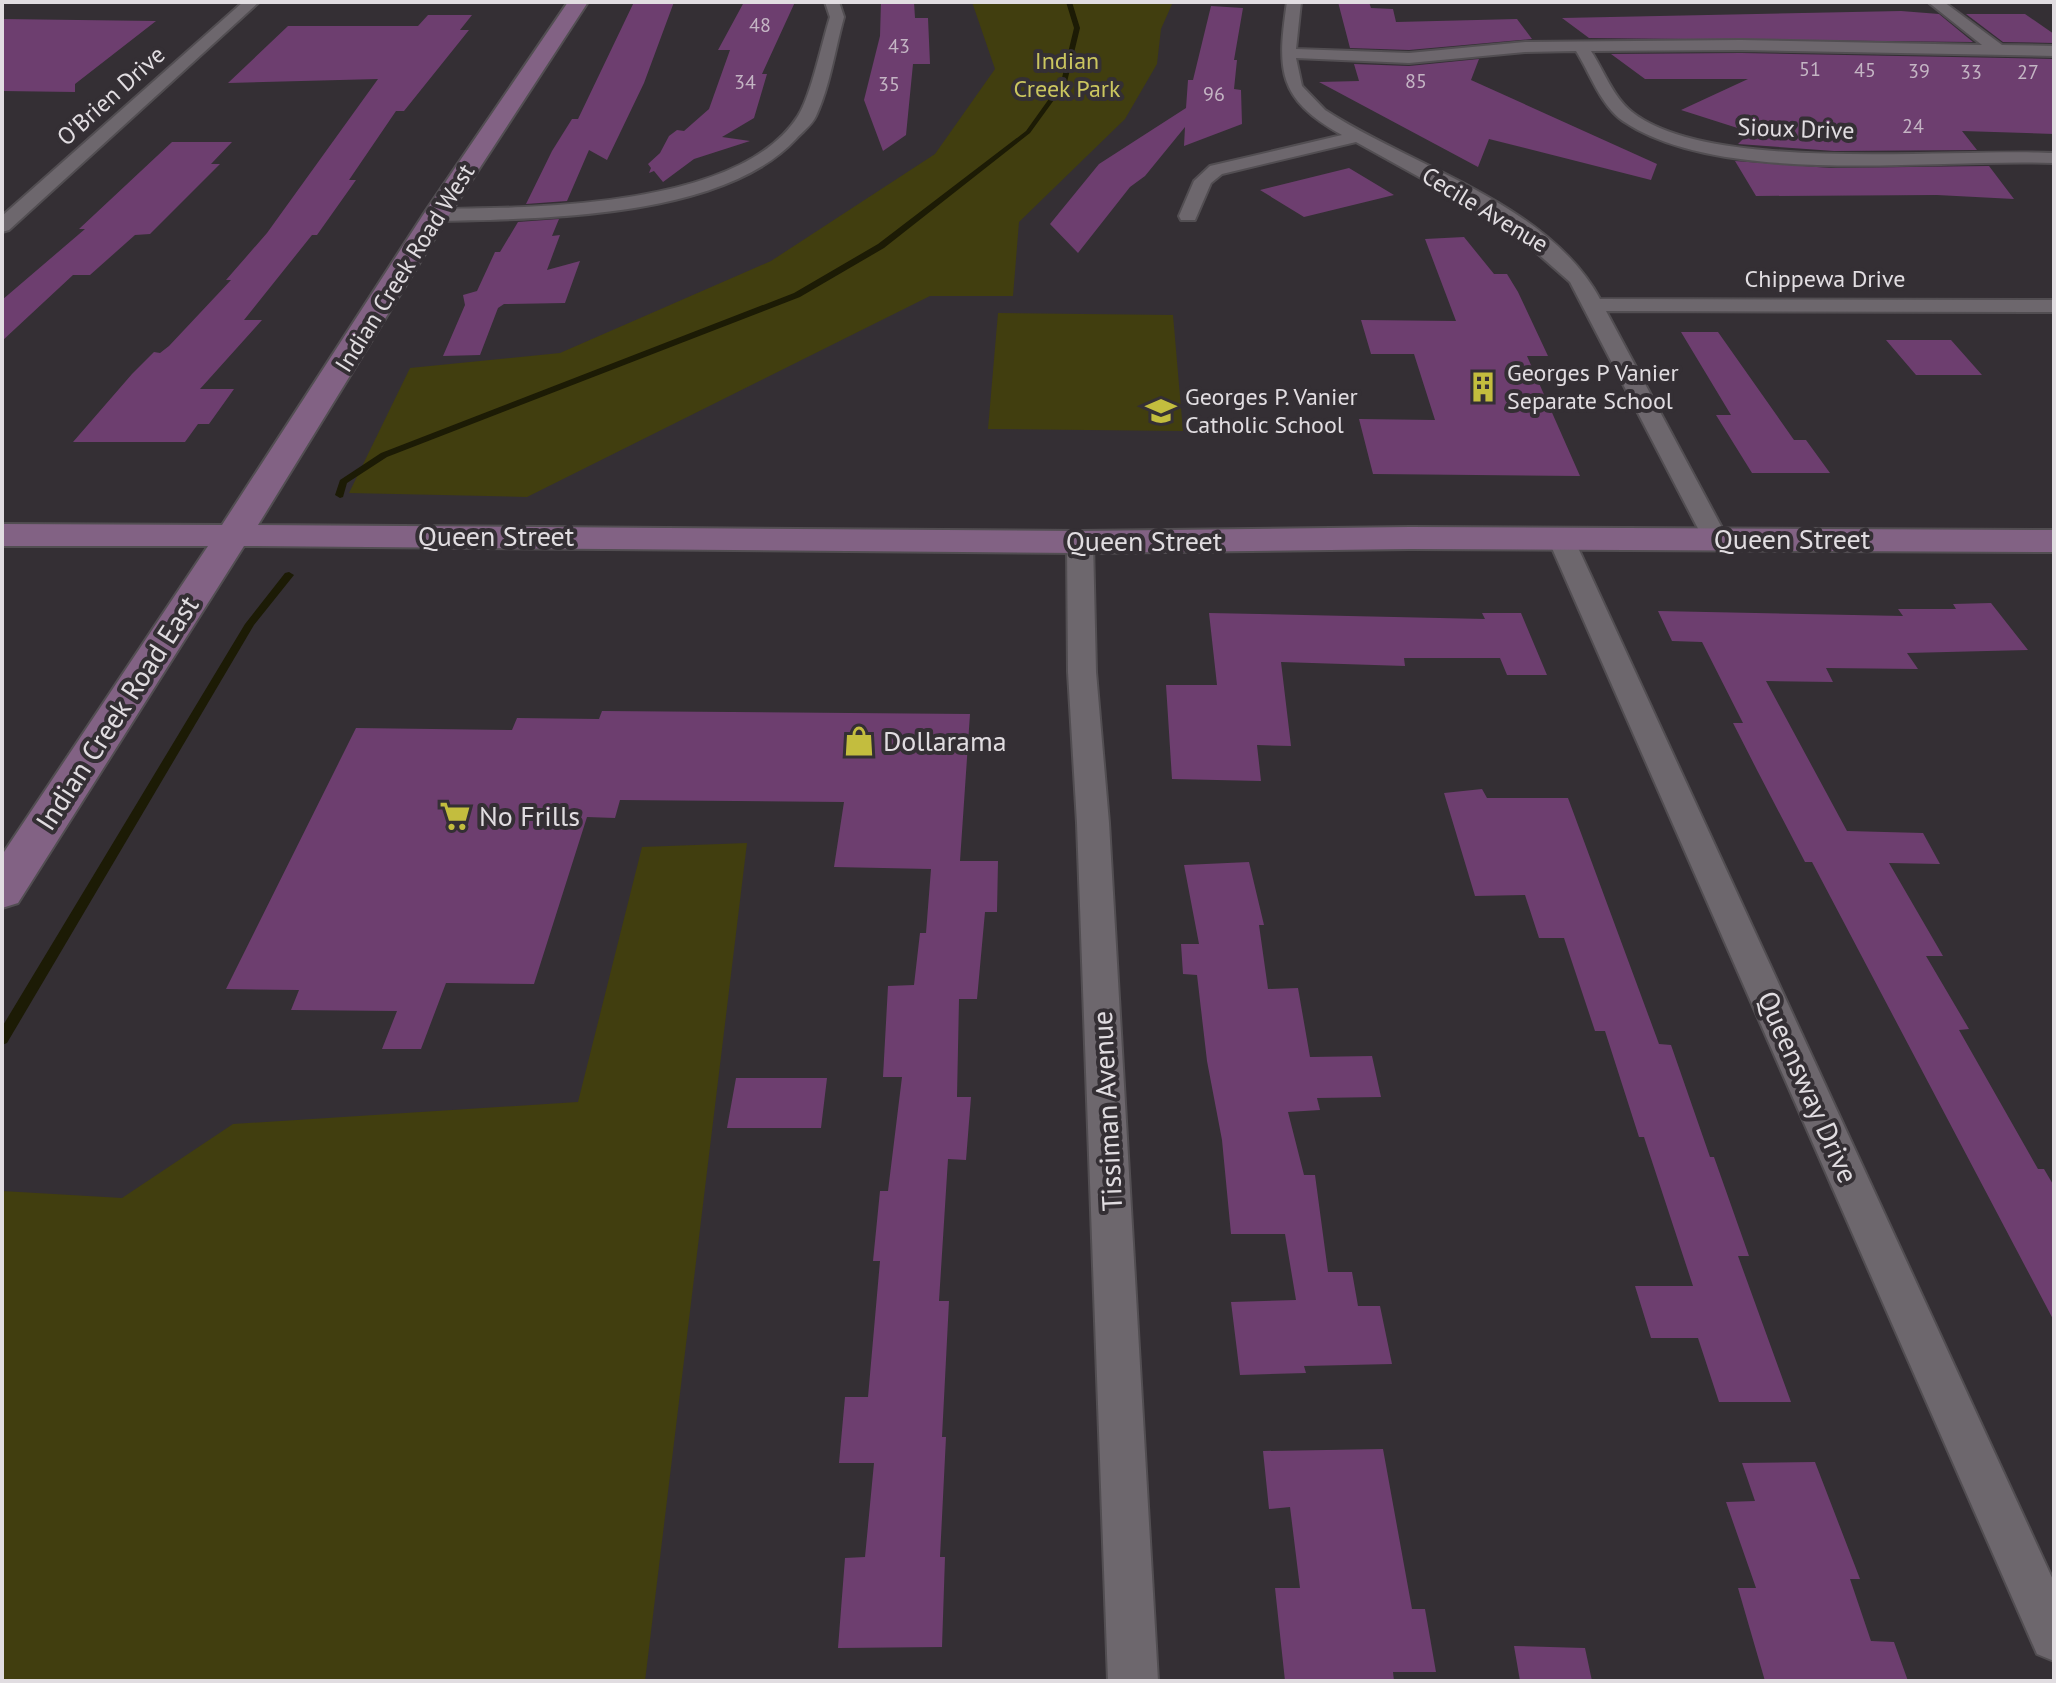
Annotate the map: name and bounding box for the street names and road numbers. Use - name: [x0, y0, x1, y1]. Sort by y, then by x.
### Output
- street label: O'Brien Drive: [50, 39, 171, 152]
- street label: Sioux Drive: [1737, 111, 1855, 146]
- street label: Indian Creek Road West: [328, 158, 481, 378]
- street label: Cecile Avenue: [1416, 160, 1554, 259]
- street label: Chippewa Drive: [1745, 263, 1905, 294]
- street label: Queen Street: [418, 517, 575, 554]
- street label: Queen Street: [1714, 520, 1871, 557]
- street label: Queen Street: [1066, 522, 1223, 559]
- street label: Indian Creek Road East: [27, 588, 207, 837]
- street label: Queensway Drive: [1750, 985, 1867, 1189]
- street label: Tissiman Avenue: [1083, 1010, 1130, 1212]

